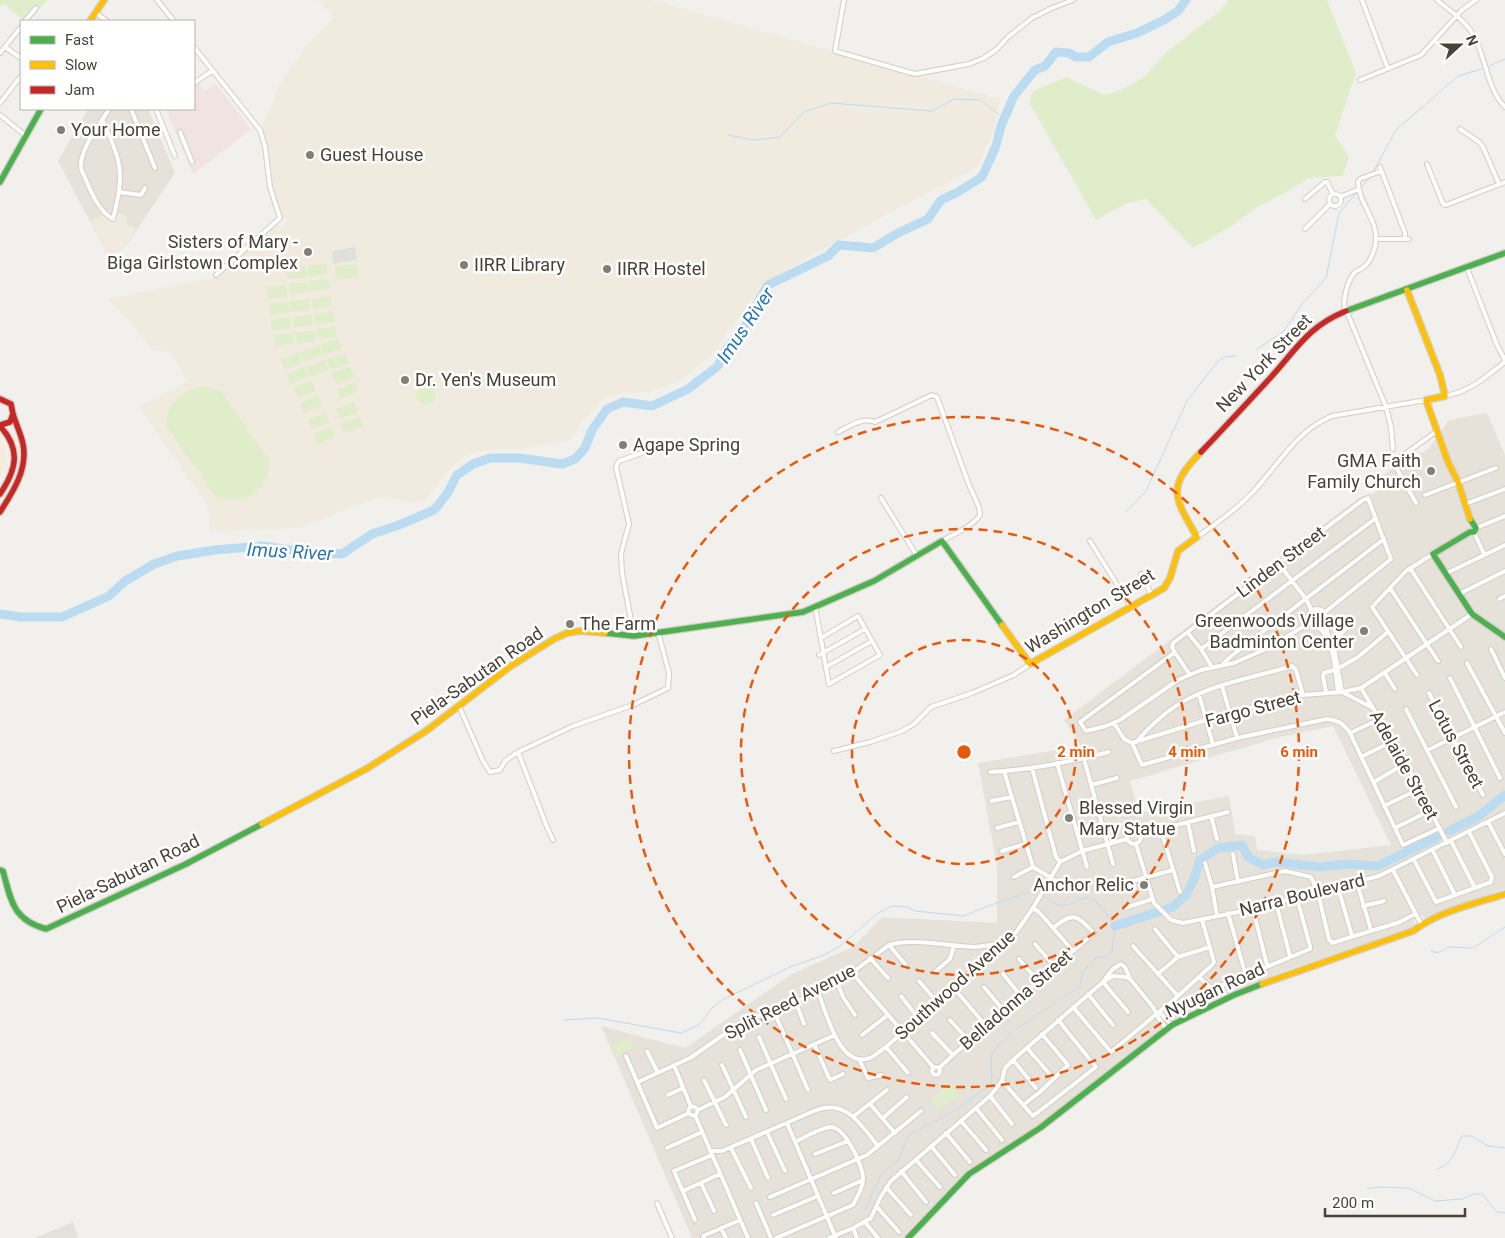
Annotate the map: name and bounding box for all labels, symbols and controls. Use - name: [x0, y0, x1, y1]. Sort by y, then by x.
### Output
- legend: [20, 20, 195, 110]
- north arrow: [1435, 20, 1485, 70]
- text: Fast: [65, 31, 94, 49]
- text: N: [1463, 33, 1481, 48]
- text: Slow: [65, 56, 97, 74]
- text: Jam: [65, 81, 95, 99]
- place label: Your Home: [71, 119, 160, 140]
- marker: Your Home: [55, 124, 67, 136]
- place label: Guest House: [320, 144, 423, 165]
- marker: Guest House: [304, 149, 316, 161]
- place label: Sisters of Mary - Biga Girlstown Complex: [107, 231, 298, 273]
- marker: Sisters of Mary - Biga Girlstown Complex: [302, 246, 314, 258]
- place label: IIRR Library: [474, 254, 565, 275]
- place label: IIRR Hostel: [617, 258, 706, 279]
- marker: IIRR Library: [458, 259, 470, 271]
- marker: IIRR Hostel: [601, 263, 613, 275]
- water label: Imus River: [712, 283, 779, 367]
- street label: New York Street: [1212, 309, 1316, 416]
- place label: Dr. Yen's Museum: [415, 369, 556, 390]
- marker: Dr. Yen's Museum: [399, 374, 411, 386]
- place label: Agape Spring: [633, 434, 740, 455]
- marker: Agape Spring: [617, 439, 629, 451]
- place label: GMA Faith Family Church: [1307, 450, 1421, 492]
- marker: GMA Faith Family Church: [1425, 465, 1437, 477]
- street label: Linden Street: [1232, 521, 1329, 602]
- water label: Imus River: [246, 538, 334, 565]
- street label: Washington Street: [1021, 564, 1158, 657]
- place label: Greenwoods Village Badminton Center: [1195, 610, 1354, 652]
- place label: The Farm: [580, 613, 656, 634]
- marker: The Farm: [564, 618, 576, 630]
- street label: Piela-Sabutan Road: [407, 622, 547, 729]
- marker: Greenwoods Village Badminton Center: [1358, 625, 1370, 637]
- street label: Fargo Street: [1203, 686, 1303, 731]
- street label: Lotus Street: [1424, 696, 1489, 792]
- street label: Adelaide Street: [1366, 706, 1443, 823]
- centre of rings: [955, 743, 973, 761]
- text: 2 min: [1057, 743, 1095, 761]
- text: 4 min: [1168, 743, 1206, 761]
- text: 6 min: [1280, 743, 1318, 761]
- place label: Blessed Virgin Mary Statue: [1079, 797, 1193, 839]
- marker: Blessed Virgin Mary Statue: [1063, 812, 1075, 824]
- street label: Piela-Sabutan Road: [53, 830, 203, 917]
- street label: Narra Boulevard: [1237, 869, 1367, 920]
- place label: Anchor Relic: [1033, 874, 1134, 895]
- marker: Anchor Relic: [1138, 879, 1150, 891]
- street label: Southwood Avenue: [890, 925, 1019, 1044]
- street label: Belladonna Street: [955, 945, 1076, 1054]
- street label: Nyugan Road: [1162, 957, 1268, 1022]
- street label: Split Reed Avenue: [721, 960, 858, 1043]
- scale bar: [1325, 1186, 1465, 1218]
- text: 200 m: [1332, 1194, 1374, 1212]

